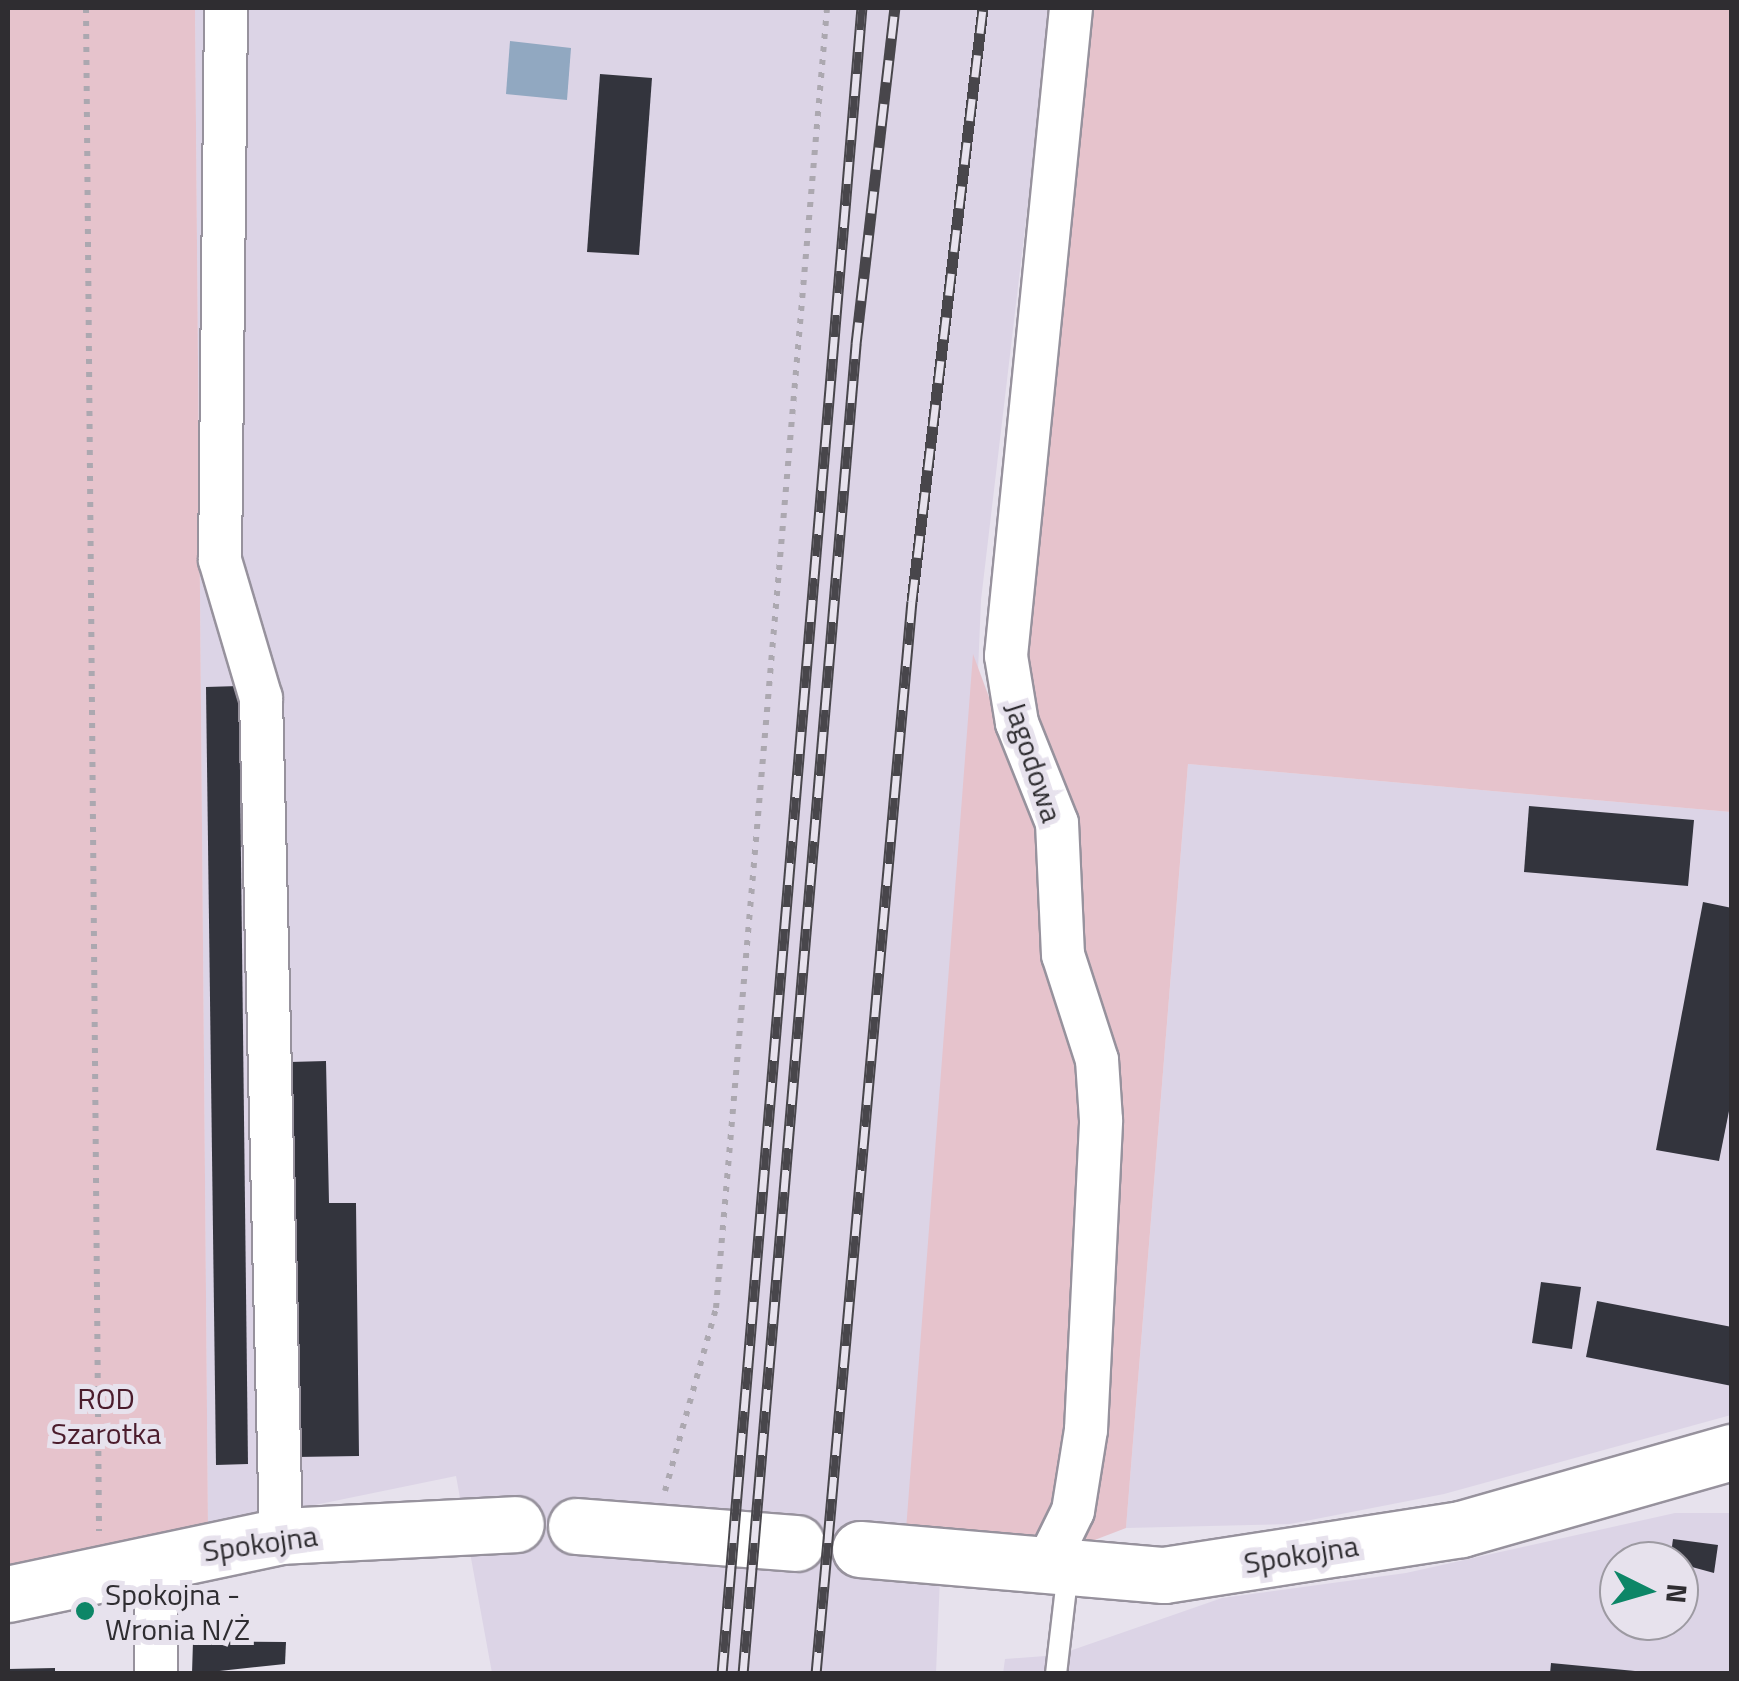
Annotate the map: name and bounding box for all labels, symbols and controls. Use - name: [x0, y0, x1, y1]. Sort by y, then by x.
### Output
- street label: Jagodowa: [998, 697, 1070, 827]
- park label: ROD Szarotka: [51, 1380, 161, 1450]
- street label: Spokojna: [200, 1517, 320, 1569]
- street label: Spokojna: [1241, 1527, 1361, 1581]
- north arrow: [1599, 1541, 1699, 1641]
- place label: Spokojna - Wronia N/Ż: [105, 1576, 250, 1646]
- text: N: [1655, 1582, 1700, 1605]
- marker: Spokojna - Wronia N/Ż: [74, 1600, 96, 1622]

